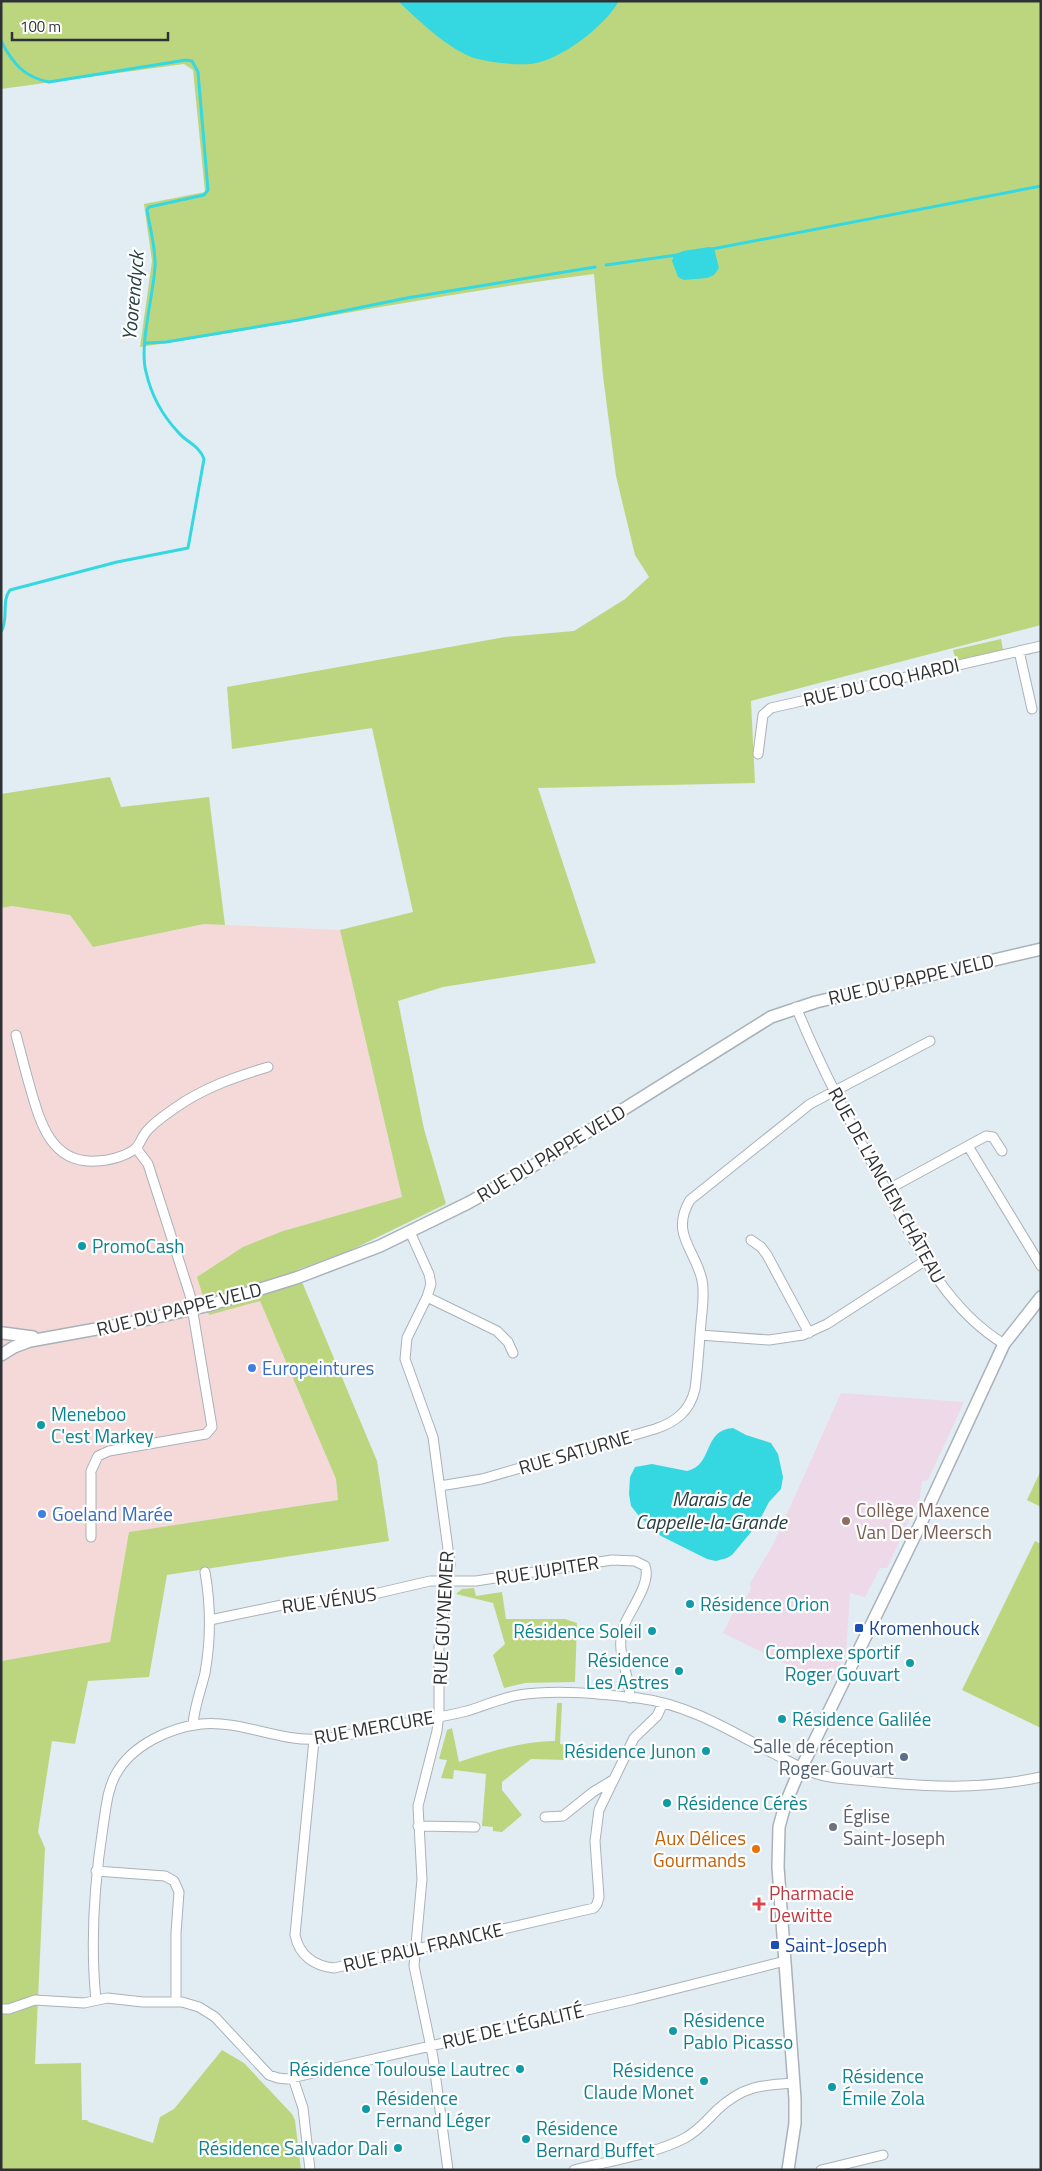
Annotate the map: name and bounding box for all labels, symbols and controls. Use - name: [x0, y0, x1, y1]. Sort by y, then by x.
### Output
- scale bar: [12, 10, 169, 42]
- text: 100 m: [20, 15, 61, 38]
- water label: Yoorendyck: [113, 248, 152, 342]
- street label: RUE DU COQ HARDI: [800, 649, 962, 714]
- street label: RUE DU PAPPE VELD: [825, 945, 997, 1012]
- street label: RUE DE L'ANCIEN CHÂTEAU: [821, 1081, 954, 1288]
- street label: RUE DU PAPPE VELD: [471, 1097, 631, 1209]
- place label: PromoCash: [92, 1231, 185, 1260]
- marker: PromoCash: [76, 1240, 88, 1252]
- street label: RUE DU PAPPE VELD: [93, 1274, 265, 1343]
- place label: Europeintures: [262, 1353, 375, 1382]
- marker: Europeintures: [246, 1362, 258, 1374]
- place label: Meneboo C'est Markey: [51, 1399, 154, 1450]
- marker: Meneboo C'est Markey: [35, 1419, 47, 1431]
- street label: RUE SATURNE: [515, 1422, 635, 1482]
- water label: Marais de Cappelle-la-Grande: [635, 1483, 788, 1537]
- place label: Collège Maxence Van Der Meersch: [856, 1495, 992, 1546]
- place label: Goeland Marée: [52, 1499, 173, 1528]
- marker: Goeland Marée: [36, 1508, 48, 1520]
- marker: Collège Maxence Van Der Meersch: [840, 1515, 852, 1527]
- street label: RUE JUPITER: [493, 1547, 601, 1592]
- street label: RUE GUYNEMER: [425, 1550, 460, 1686]
- street label: RUE VÉNUS: [280, 1578, 378, 1621]
- place label: Résidence Orion: [700, 1589, 829, 1618]
- marker: Résidence Orion: [684, 1598, 696, 1610]
- place label: Kromenhouck: [869, 1613, 980, 1642]
- place label: Résidence Soleil: [513, 1616, 642, 1645]
- marker: Kromenhouck: [853, 1622, 865, 1634]
- marker: Résidence Soleil: [646, 1625, 658, 1637]
- place label: Complexe sportif Roger Gouvart: [765, 1637, 901, 1688]
- place label: Résidence Les Astres: [586, 1645, 669, 1696]
- marker: Complexe sportif Roger Gouvart: [904, 1657, 916, 1669]
- marker: Résidence Les Astres: [673, 1665, 685, 1677]
- street label: RUE MERCURE: [312, 1702, 436, 1751]
- place label: Résidence Galilée: [792, 1704, 931, 1733]
- marker: Résidence Galilée: [776, 1713, 788, 1725]
- place label: Salle de réception Roger Gouvart: [753, 1731, 894, 1782]
- place label: Résidence Junon: [564, 1736, 696, 1765]
- marker: Résidence Junon: [700, 1745, 712, 1757]
- marker: Salle de réception Roger Gouvart: [898, 1751, 910, 1763]
- place label: Résidence Cérès: [677, 1788, 808, 1817]
- marker: Résidence Cérès: [661, 1797, 673, 1809]
- place label: Église Saint-Joseph: [843, 1801, 945, 1852]
- marker: Église Saint-Joseph: [827, 1821, 839, 1833]
- place label: Aux Délices Gourmands: [653, 1823, 746, 1874]
- marker: Aux Délices Gourmands: [750, 1843, 762, 1855]
- place label: Pharmacie Dewitte: [769, 1878, 854, 1929]
- marker: Pharmacie Dewitte: [753, 1898, 765, 1910]
- street label: RUE PAUL FRANCKE: [340, 1914, 506, 1979]
- place label: Saint-Joseph: [785, 1930, 887, 1959]
- marker: Saint-Joseph: [769, 1939, 781, 1951]
- street label: RUE DE L'ÉGALITÉ: [439, 1995, 587, 2056]
- place label: Résidence Pablo Picasso: [683, 2005, 793, 2056]
- marker: Résidence Pablo Picasso: [667, 2025, 679, 2037]
- place label: Résidence Toulouse Lautrec: [289, 2054, 510, 2083]
- place label: Résidence Claude Monet: [584, 2055, 694, 2106]
- place label: Résidence Émile Zola: [842, 2061, 925, 2112]
- marker: Résidence Toulouse Lautrec: [514, 2063, 526, 2075]
- marker: Résidence Claude Monet: [698, 2075, 710, 2087]
- marker: Résidence Émile Zola: [826, 2081, 838, 2093]
- place label: Résidence Fernand Léger: [376, 2083, 491, 2134]
- marker: Résidence Fernand Léger: [360, 2103, 372, 2115]
- place label: Résidence Bernard Buffet: [536, 2113, 655, 2164]
- place label: Résidence Salvador Dali: [198, 2133, 388, 2162]
- marker: Résidence Bernard Buffet: [520, 2133, 532, 2145]
- marker: Résidence Salvador Dali: [392, 2142, 404, 2154]

